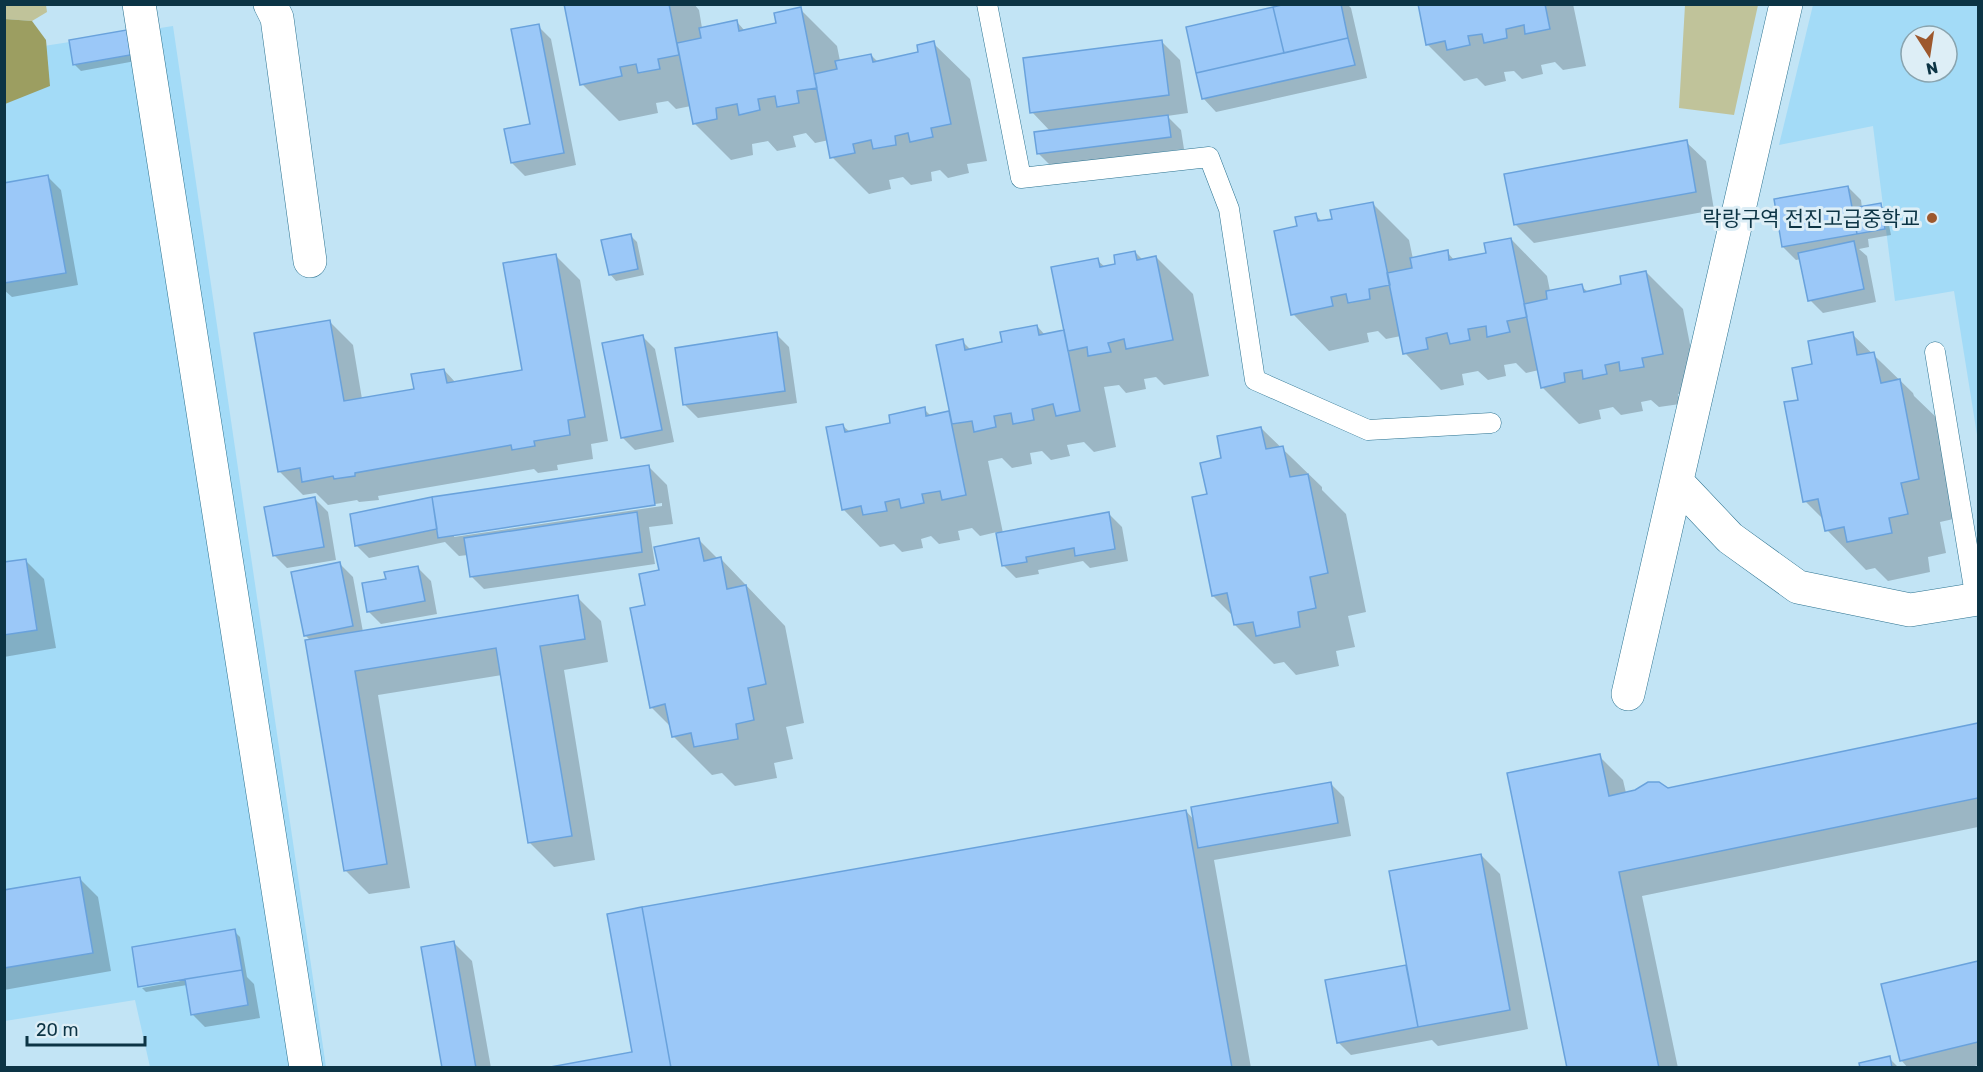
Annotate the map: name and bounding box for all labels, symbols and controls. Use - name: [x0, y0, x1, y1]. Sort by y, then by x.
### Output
- north arrow: [1899, 24, 1959, 84]
- text: N: [1924, 58, 1940, 79]
- place label: 락랑구역 전진고급중학교: [1702, 206, 1920, 231]
- marker: 락랑구역 전진고급중학교: [1925, 211, 1939, 225]
- scale bar: [27, 1009, 146, 1047]
- text: 20 m: [36, 1019, 78, 1041]

